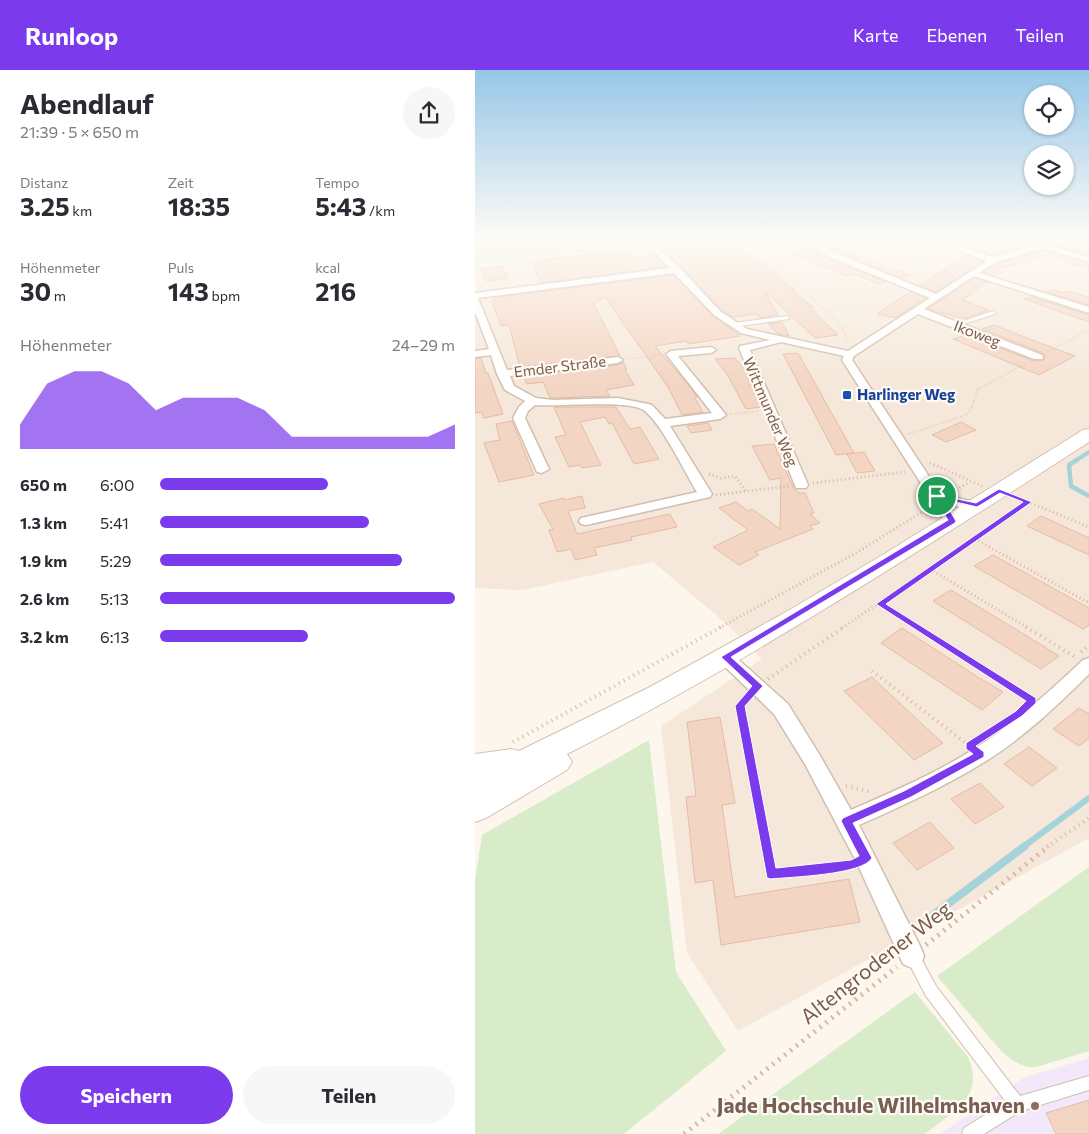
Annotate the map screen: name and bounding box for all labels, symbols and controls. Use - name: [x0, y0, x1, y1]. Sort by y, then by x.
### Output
- text: Runloop: [25, 21, 118, 50]
- text: Karte: [853, 24, 898, 46]
- text: Ebenen: [926, 24, 987, 46]
- text: Teilen: [1015, 24, 1064, 46]
- map controls: [1024, 85, 1074, 195]
- button: locate: [1024, 85, 1074, 135]
- text: Abendlauf: [20, 86, 154, 120]
- button: share: [403, 87, 455, 139]
- text: 21:39 · 5 × 650 m: [20, 122, 139, 141]
- button: layers: [1024, 145, 1074, 195]
- text: Distanz: [20, 174, 68, 191]
- text: Zeit: [168, 174, 194, 191]
- text: Tempo: [315, 174, 359, 191]
- text: 3.25: [20, 191, 70, 221]
- text: 18:35: [168, 191, 230, 221]
- text: 5:43: [315, 191, 366, 221]
- text: km: [70, 202, 92, 219]
- text: /km: [366, 202, 395, 219]
- text: Höhenmeter: [20, 259, 100, 276]
- text: Puls: [168, 259, 194, 276]
- text: kcal: [315, 259, 340, 276]
- text: 30: [20, 276, 51, 306]
- text: 143: [168, 276, 209, 306]
- text: 216: [315, 276, 356, 306]
- text: m: [51, 287, 66, 304]
- text: bpm: [209, 287, 240, 304]
- street label: Ikoweg: [952, 316, 1003, 350]
- text: Höhenmeter: [20, 335, 112, 354]
- text: 24–29 m: [392, 335, 455, 354]
- street label: Emder Straße: [513, 351, 607, 381]
- street label: Wittmunder Weg: [740, 354, 802, 469]
- place label: Harlinger Weg: [857, 385, 955, 403]
- marker: Harlinger Weg: [841, 389, 853, 401]
- text: 650 m: [20, 475, 67, 494]
- text: 6:00: [100, 475, 134, 494]
- pin: [916, 475, 958, 517]
- icon: arrive: [923, 482, 951, 510]
- text: 1.3 km: [20, 513, 67, 532]
- text: 5:41: [100, 513, 129, 532]
- text: 1.9 km: [20, 551, 67, 570]
- text: 5:29: [100, 551, 132, 570]
- text: 2.6 km: [20, 589, 69, 608]
- text: 5:13: [100, 589, 129, 608]
- text: 3.2 km: [20, 627, 69, 646]
- text: 6:13: [100, 627, 129, 646]
- street label: Altengrodener Weg: [795, 895, 955, 1028]
- button: Speichern: [20, 1066, 233, 1124]
- button: Teilen: [243, 1066, 455, 1124]
- place label: Jade Hochschule Wilhelmshaven: [717, 1092, 1025, 1117]
- marker: Jade Hochschule Wilhelmshaven: [1029, 1100, 1041, 1112]

